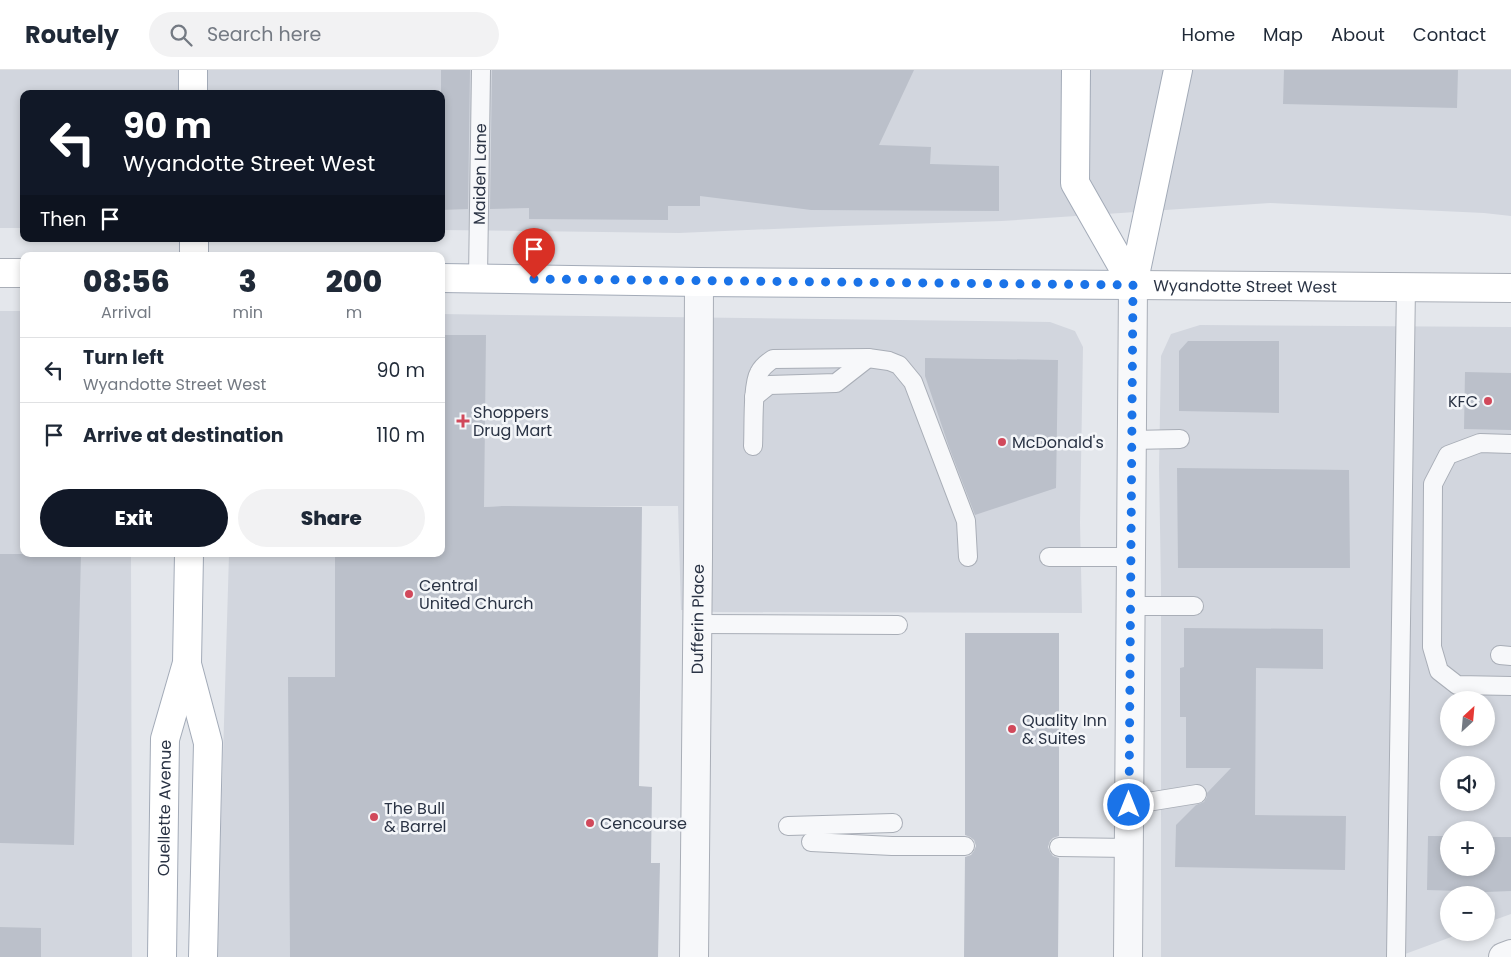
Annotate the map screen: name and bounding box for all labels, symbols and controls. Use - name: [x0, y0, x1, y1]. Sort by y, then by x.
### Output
- search box: [149, 12, 499, 57]
- text: Routely: [25, 18, 119, 51]
- icon: search: [167, 21, 195, 49]
- text: Search here: [207, 21, 321, 48]
- text: Home: [1181, 22, 1235, 47]
- text: Map: [1263, 22, 1303, 47]
- text: About: [1331, 22, 1385, 47]
- text: Contact: [1413, 22, 1486, 47]
- text: 90 m: [123, 101, 212, 150]
- icon: left: [40, 110, 105, 175]
- street label: Maiden Lane: [468, 123, 492, 225]
- text: Wyandotte Street West: [123, 148, 375, 179]
- icon: arrive: [96, 205, 124, 233]
- text: Then: [40, 206, 86, 233]
- pin: [513, 228, 555, 279]
- icon: arrive: [520, 235, 548, 263]
- text: 08:56: [83, 260, 170, 303]
- text: 3: [239, 260, 257, 303]
- text: 200: [326, 260, 382, 303]
- street label: Wyandotte Street West: [1153, 274, 1337, 299]
- text: Arrival: [101, 301, 151, 324]
- text: min: [232, 301, 263, 324]
- text: m: [346, 301, 362, 324]
- text: Turn left: [83, 344, 164, 371]
- icon: left: [40, 356, 68, 384]
- text: 90 m: [376, 357, 425, 384]
- text: Wyandotte Street West: [83, 373, 266, 396]
- place label: KFC: [1448, 390, 1478, 413]
- marker: KFC: [1482, 395, 1494, 407]
- place label: Shoppers Drug Mart: [473, 401, 552, 442]
- marker: Shoppers Drug Mart: [457, 415, 469, 427]
- icon: arrive: [40, 421, 68, 449]
- text: Arrive at destination: [83, 422, 284, 449]
- text: 110 m: [376, 422, 425, 449]
- place label: McDonald's: [1012, 431, 1104, 454]
- marker: McDonald's: [996, 436, 1008, 448]
- button: Exit: [40, 489, 228, 547]
- button: Share: [238, 489, 425, 547]
- street label: Dufferin Place: [686, 564, 710, 674]
- place label: Central United Church: [419, 574, 534, 615]
- marker: Central United Church: [403, 588, 415, 600]
- north arrow: [1440, 691, 1495, 746]
- map controls: [1440, 691, 1495, 941]
- place label: Quality Inn & Suites: [1022, 709, 1107, 750]
- marker: Quality Inn & Suites: [1006, 723, 1018, 735]
- street label: Ouellette Avenue: [152, 740, 177, 876]
- button: sound: [1440, 756, 1495, 811]
- position arrow: [1102, 778, 1154, 830]
- place label: The Bull & Barrel: [384, 797, 447, 838]
- marker: The Bull & Barrel: [368, 811, 380, 823]
- place label: Cencourse: [600, 812, 687, 835]
- marker: Cencourse: [584, 817, 596, 829]
- button: +: [1440, 821, 1495, 876]
- button: −: [1440, 886, 1495, 941]

